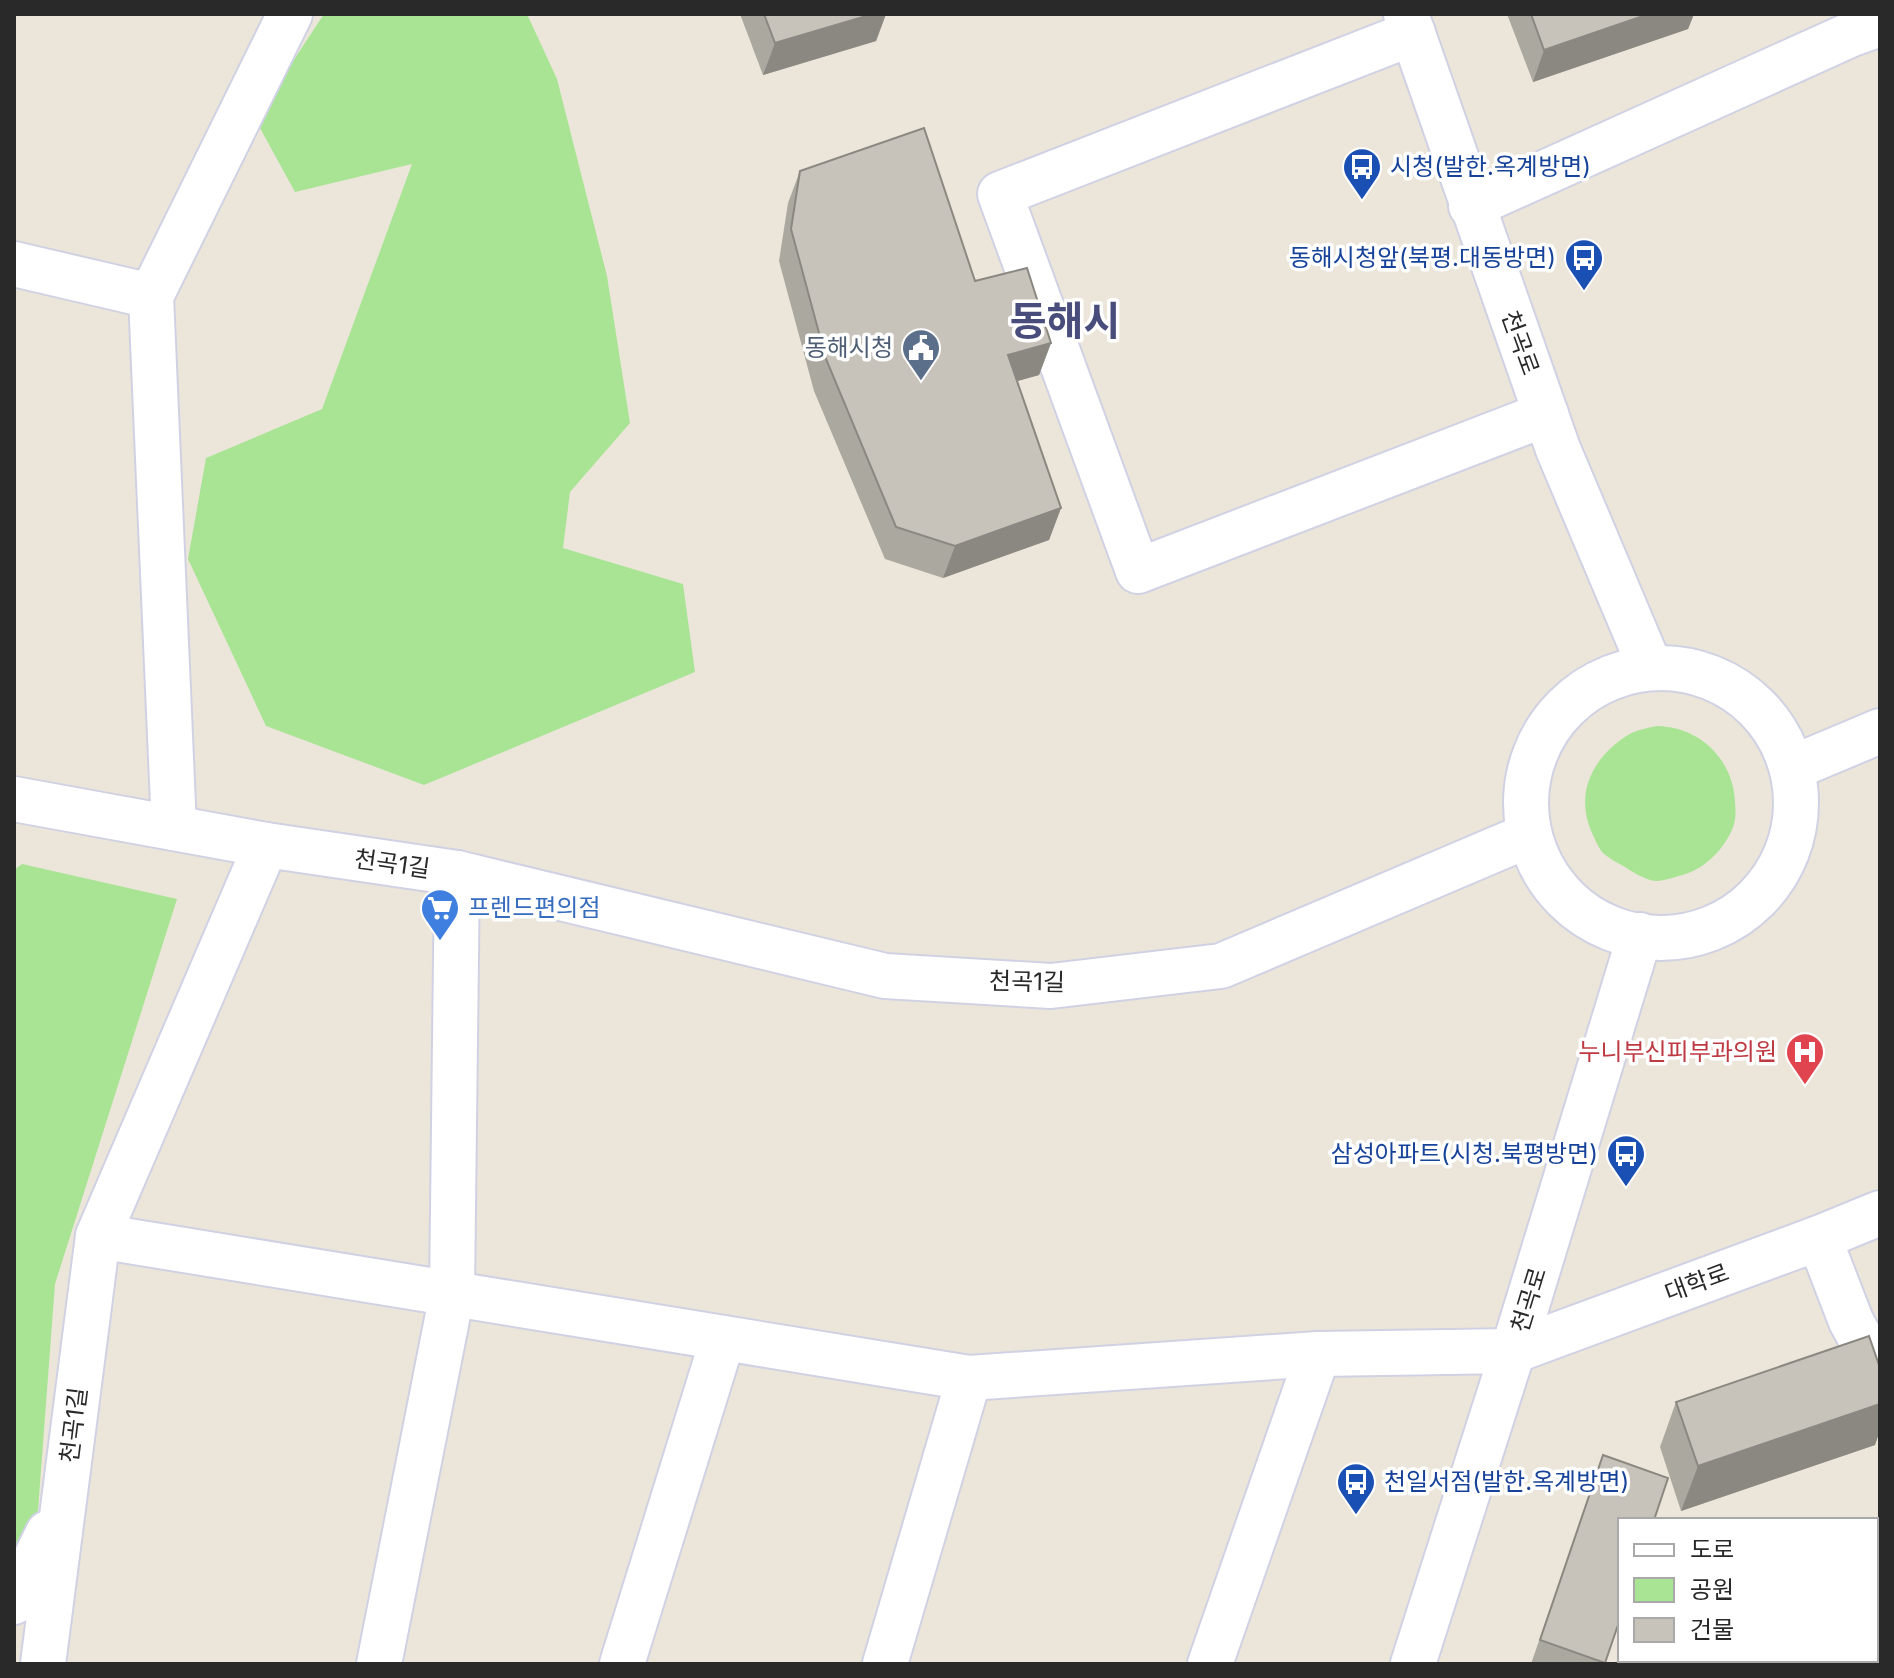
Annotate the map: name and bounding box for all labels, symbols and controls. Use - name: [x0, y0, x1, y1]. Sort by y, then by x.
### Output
- bus stop icon: 시청(발한.옥계방면): [1341, 146, 1383, 201]
- place label: 시청(발한.옥계방면): [1390, 152, 1591, 181]
- bus stop icon: 동해시청앞(북평.대동방면): [1563, 237, 1605, 292]
- place label: 동해시청앞(북평.대동방면): [1289, 243, 1556, 272]
- district label: 동해시: [1010, 296, 1120, 345]
- street label: 천곡로: [1496, 307, 1545, 379]
- public building icon: 동해시청: [900, 327, 942, 382]
- place label: 동해시청: [805, 333, 893, 362]
- street label: 천곡1길: [352, 844, 432, 883]
- supermarket icon: 프렌드편의점: [419, 887, 461, 942]
- place label: 프렌드편의점: [468, 893, 600, 922]
- street label: 천곡1길: [989, 966, 1065, 997]
- hospital icon: 누니부신피부과의원: [1784, 1031, 1826, 1086]
- place label: 누니부신피부과의원: [1578, 1037, 1777, 1066]
- bus stop icon: 삼성아파트(시청.북평방면): [1605, 1133, 1647, 1188]
- place label: 삼성아파트(시청.북평방면): [1331, 1139, 1598, 1168]
- street label: 대학로: [1661, 1258, 1733, 1307]
- street label: 천곡로: [1505, 1264, 1552, 1336]
- street label: 천곡1길: [54, 1385, 93, 1464]
- bus stop icon: 천일서점(발한.옥계방면): [1335, 1461, 1377, 1516]
- place label: 천일서점(발한.옥계방면): [1384, 1467, 1629, 1496]
- legend: [1618, 1518, 1878, 1662]
- text: 도로: [1690, 1535, 1734, 1564]
- text: 공원: [1690, 1575, 1734, 1604]
- text: 건물: [1690, 1615, 1734, 1644]

